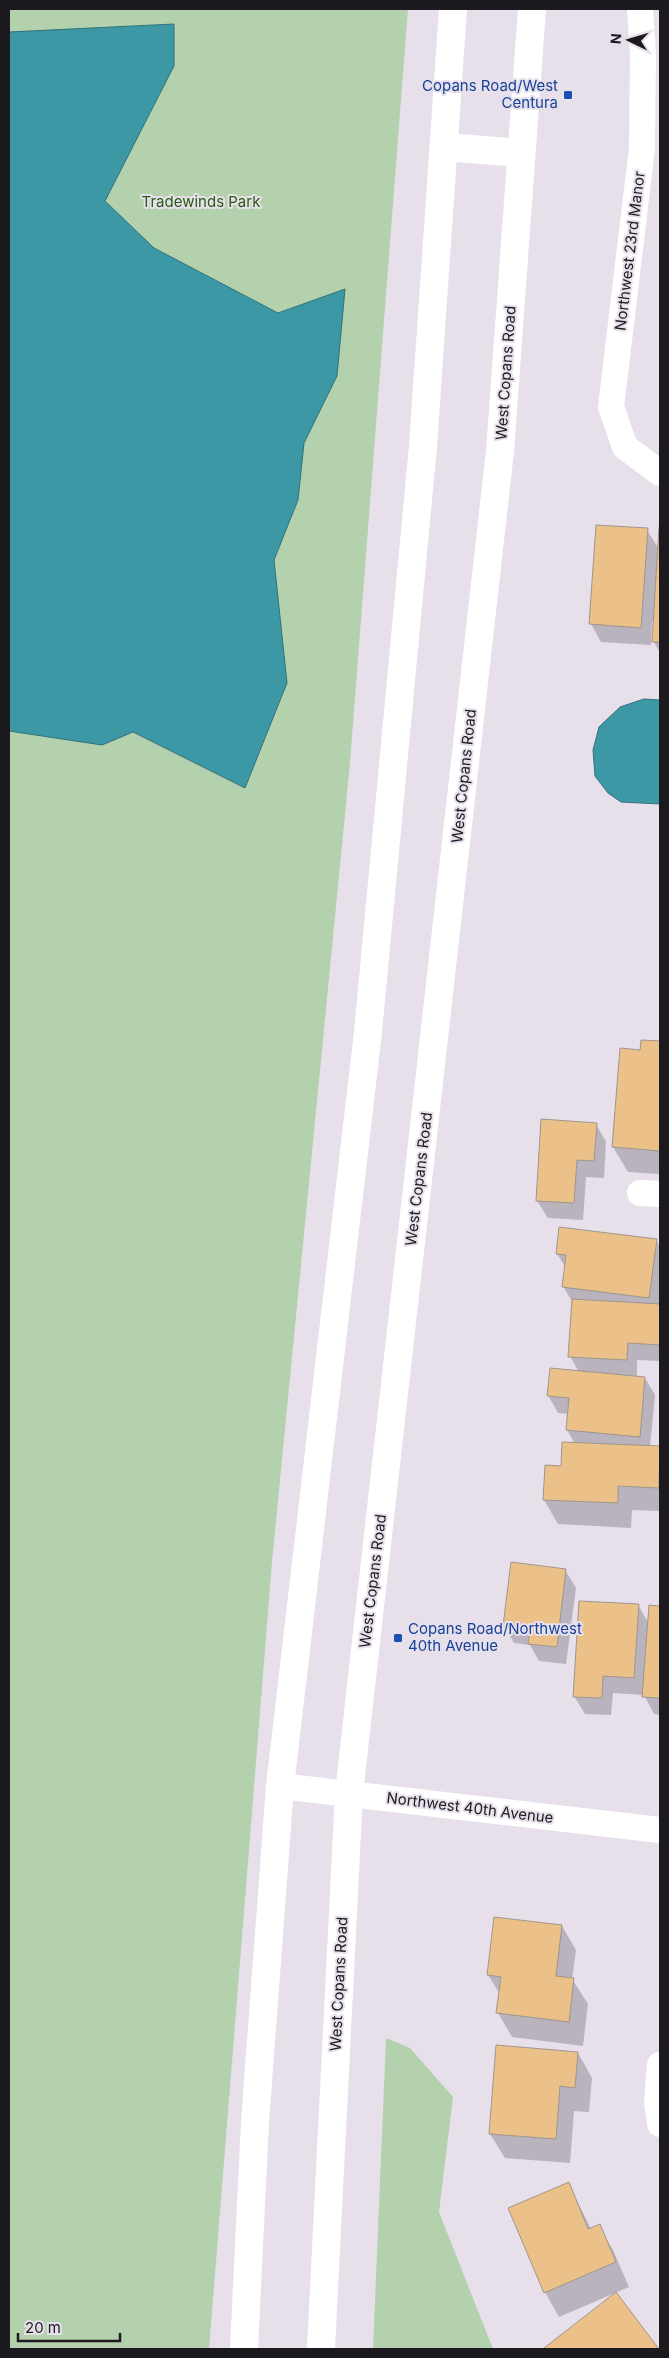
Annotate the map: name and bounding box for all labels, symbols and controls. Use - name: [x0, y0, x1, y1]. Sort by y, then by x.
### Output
- north arrow: [604, 15, 654, 65]
- text: N: [607, 33, 624, 45]
- place label: Copans Road/West Centura: [422, 76, 558, 112]
- marker: Copans Road/West Centura: [562, 89, 574, 101]
- street label: Northwest 23rd Manor: [610, 170, 649, 332]
- park label: Tradewinds Park: [142, 192, 261, 211]
- street label: West Copans Road: [491, 305, 520, 441]
- street label: West Copans Road: [447, 708, 480, 844]
- street label: West Copans Road: [401, 1111, 436, 1247]
- street label: West Copans Road: [355, 1513, 390, 1649]
- place label: Copans Road/Northwest 40th Avenue: [408, 1619, 582, 1655]
- marker: Copans Road/Northwest 40th Avenue: [392, 1632, 404, 1644]
- street label: Northwest 40th Avenue: [386, 1788, 554, 1827]
- street label: West Copans Road: [325, 1916, 352, 2052]
- scale bar: [18, 2310, 120, 2342]
- text: 20 m: [25, 2318, 61, 2337]

